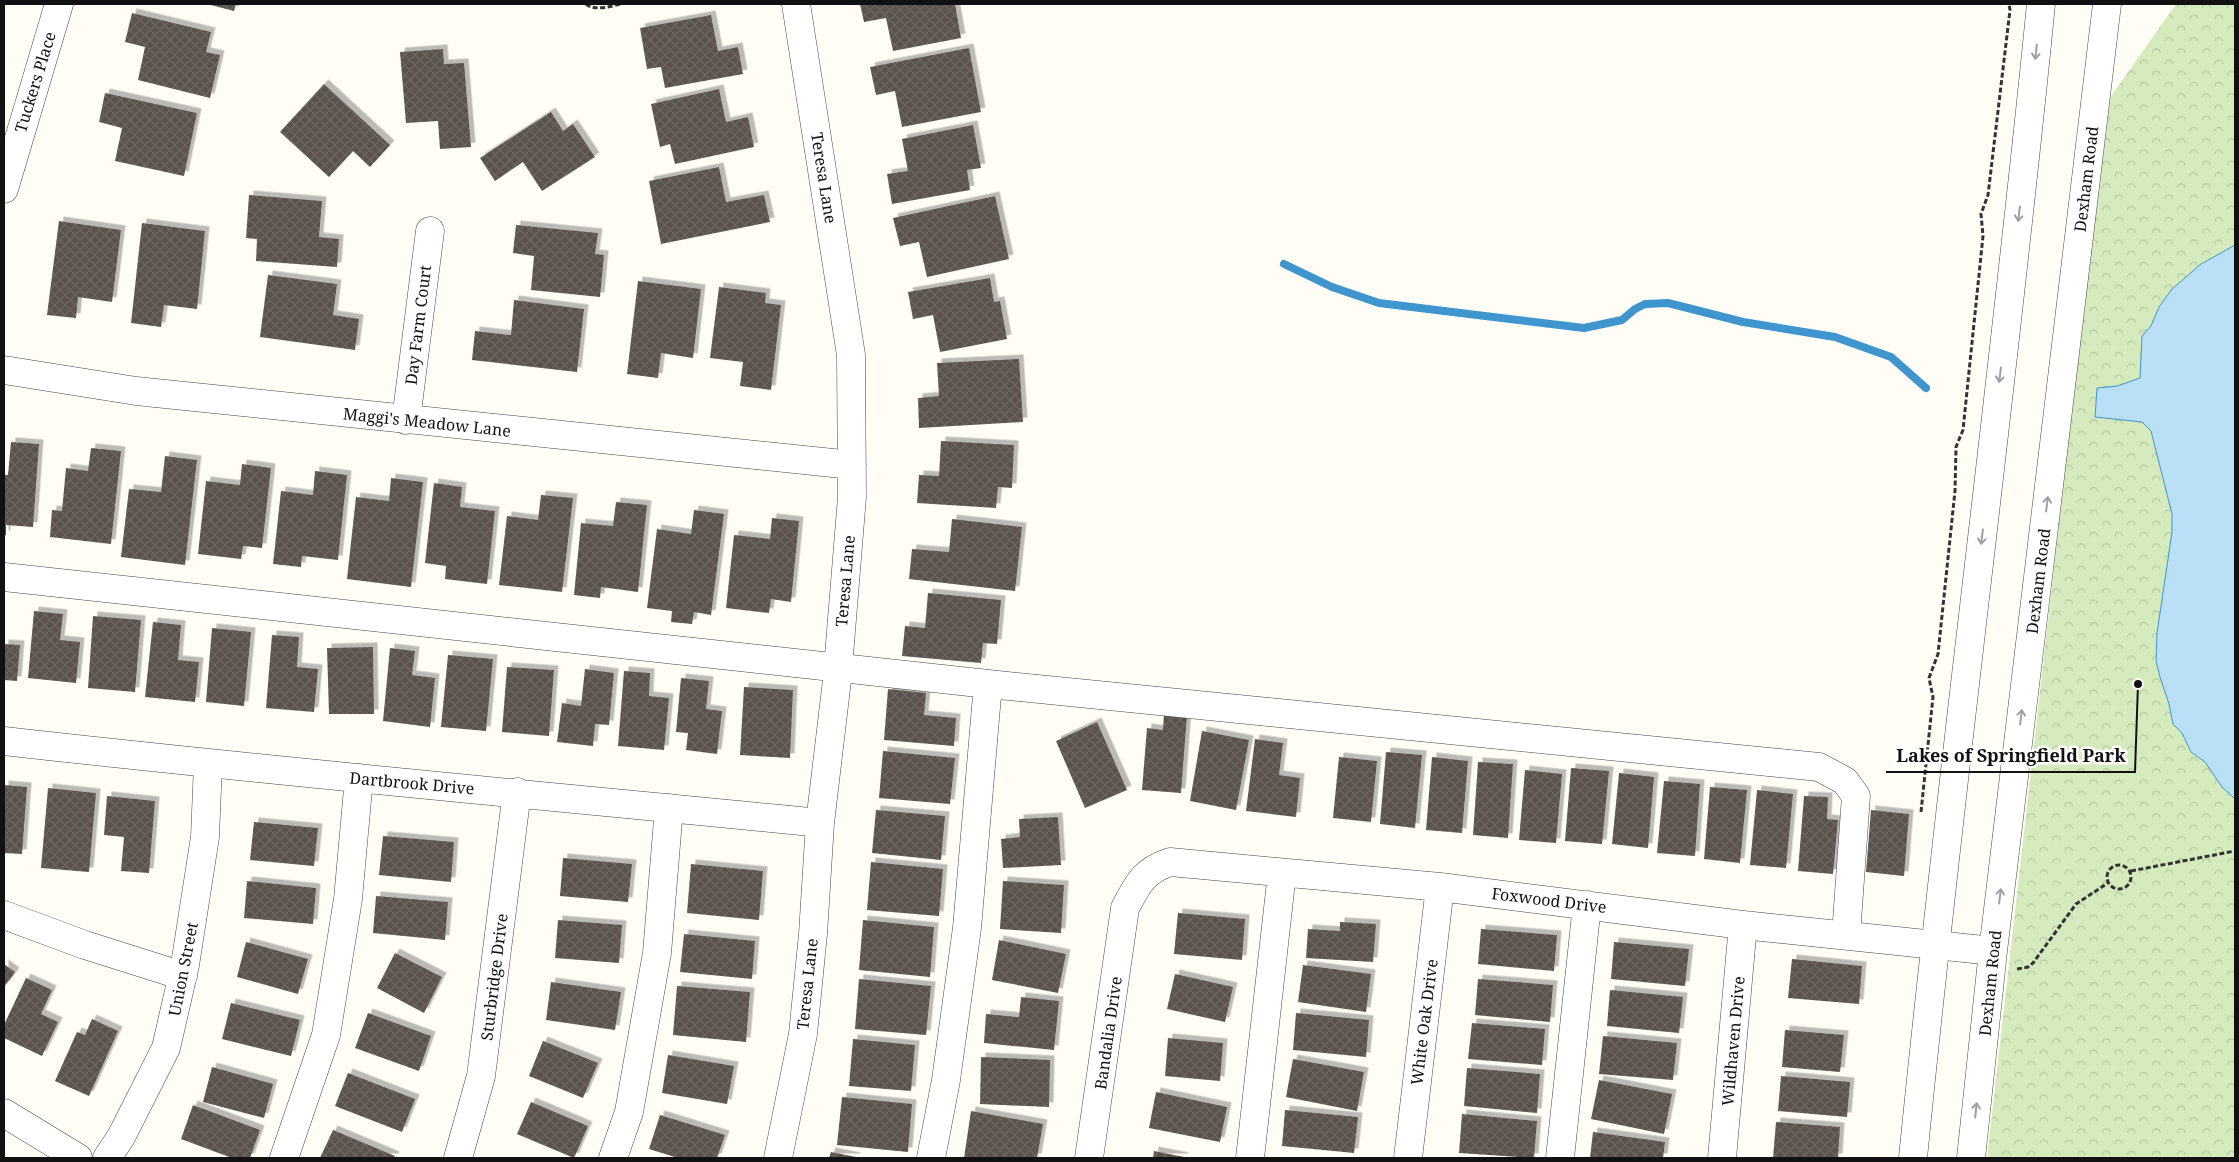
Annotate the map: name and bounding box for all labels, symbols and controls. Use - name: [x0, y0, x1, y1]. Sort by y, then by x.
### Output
- street label: Tuckers Place: [9, 29, 61, 135]
- one-way arrow: [2031, 44, 2041, 60]
- street label: Dexham Road: [2069, 125, 2103, 233]
- street label: Teresa Lane: [806, 131, 842, 225]
- one-way arrow: [2014, 206, 2024, 222]
- street label: Day Farm Court: [400, 263, 436, 386]
- one-way arrow: [1995, 367, 2005, 383]
- street label: Maggi's Meadow Lane: [342, 402, 512, 442]
- one-way arrow: [2042, 496, 2052, 512]
- street label: Dexham Road: [2021, 527, 2055, 635]
- one-way arrow: [1977, 528, 1987, 544]
- street label: Teresa Lane: [830, 534, 860, 628]
- one-way arrow: [2016, 710, 2026, 726]
- callout: Lakes of Springfield Park: [1886, 739, 2135, 772]
- text: Lakes of Springfield Park: [1896, 743, 2126, 767]
- street label: Dartbrook Drive: [349, 767, 475, 799]
- street label: Foxwood Drive: [1490, 882, 1608, 918]
- one-way arrow: [1995, 888, 2005, 904]
- street label: Sturbridge Drive: [475, 912, 513, 1042]
- street label: Union Street: [163, 920, 203, 1018]
- street label: Dexham Road: [1973, 929, 2007, 1037]
- street label: Teresa Lane: [791, 937, 823, 1031]
- street label: White Oak Drive: [1405, 958, 1443, 1086]
- street label: Bandalia Drive: [1089, 975, 1127, 1091]
- street label: Wildhaven Drive: [1716, 975, 1750, 1107]
- one-way arrow: [1971, 1102, 1981, 1118]

